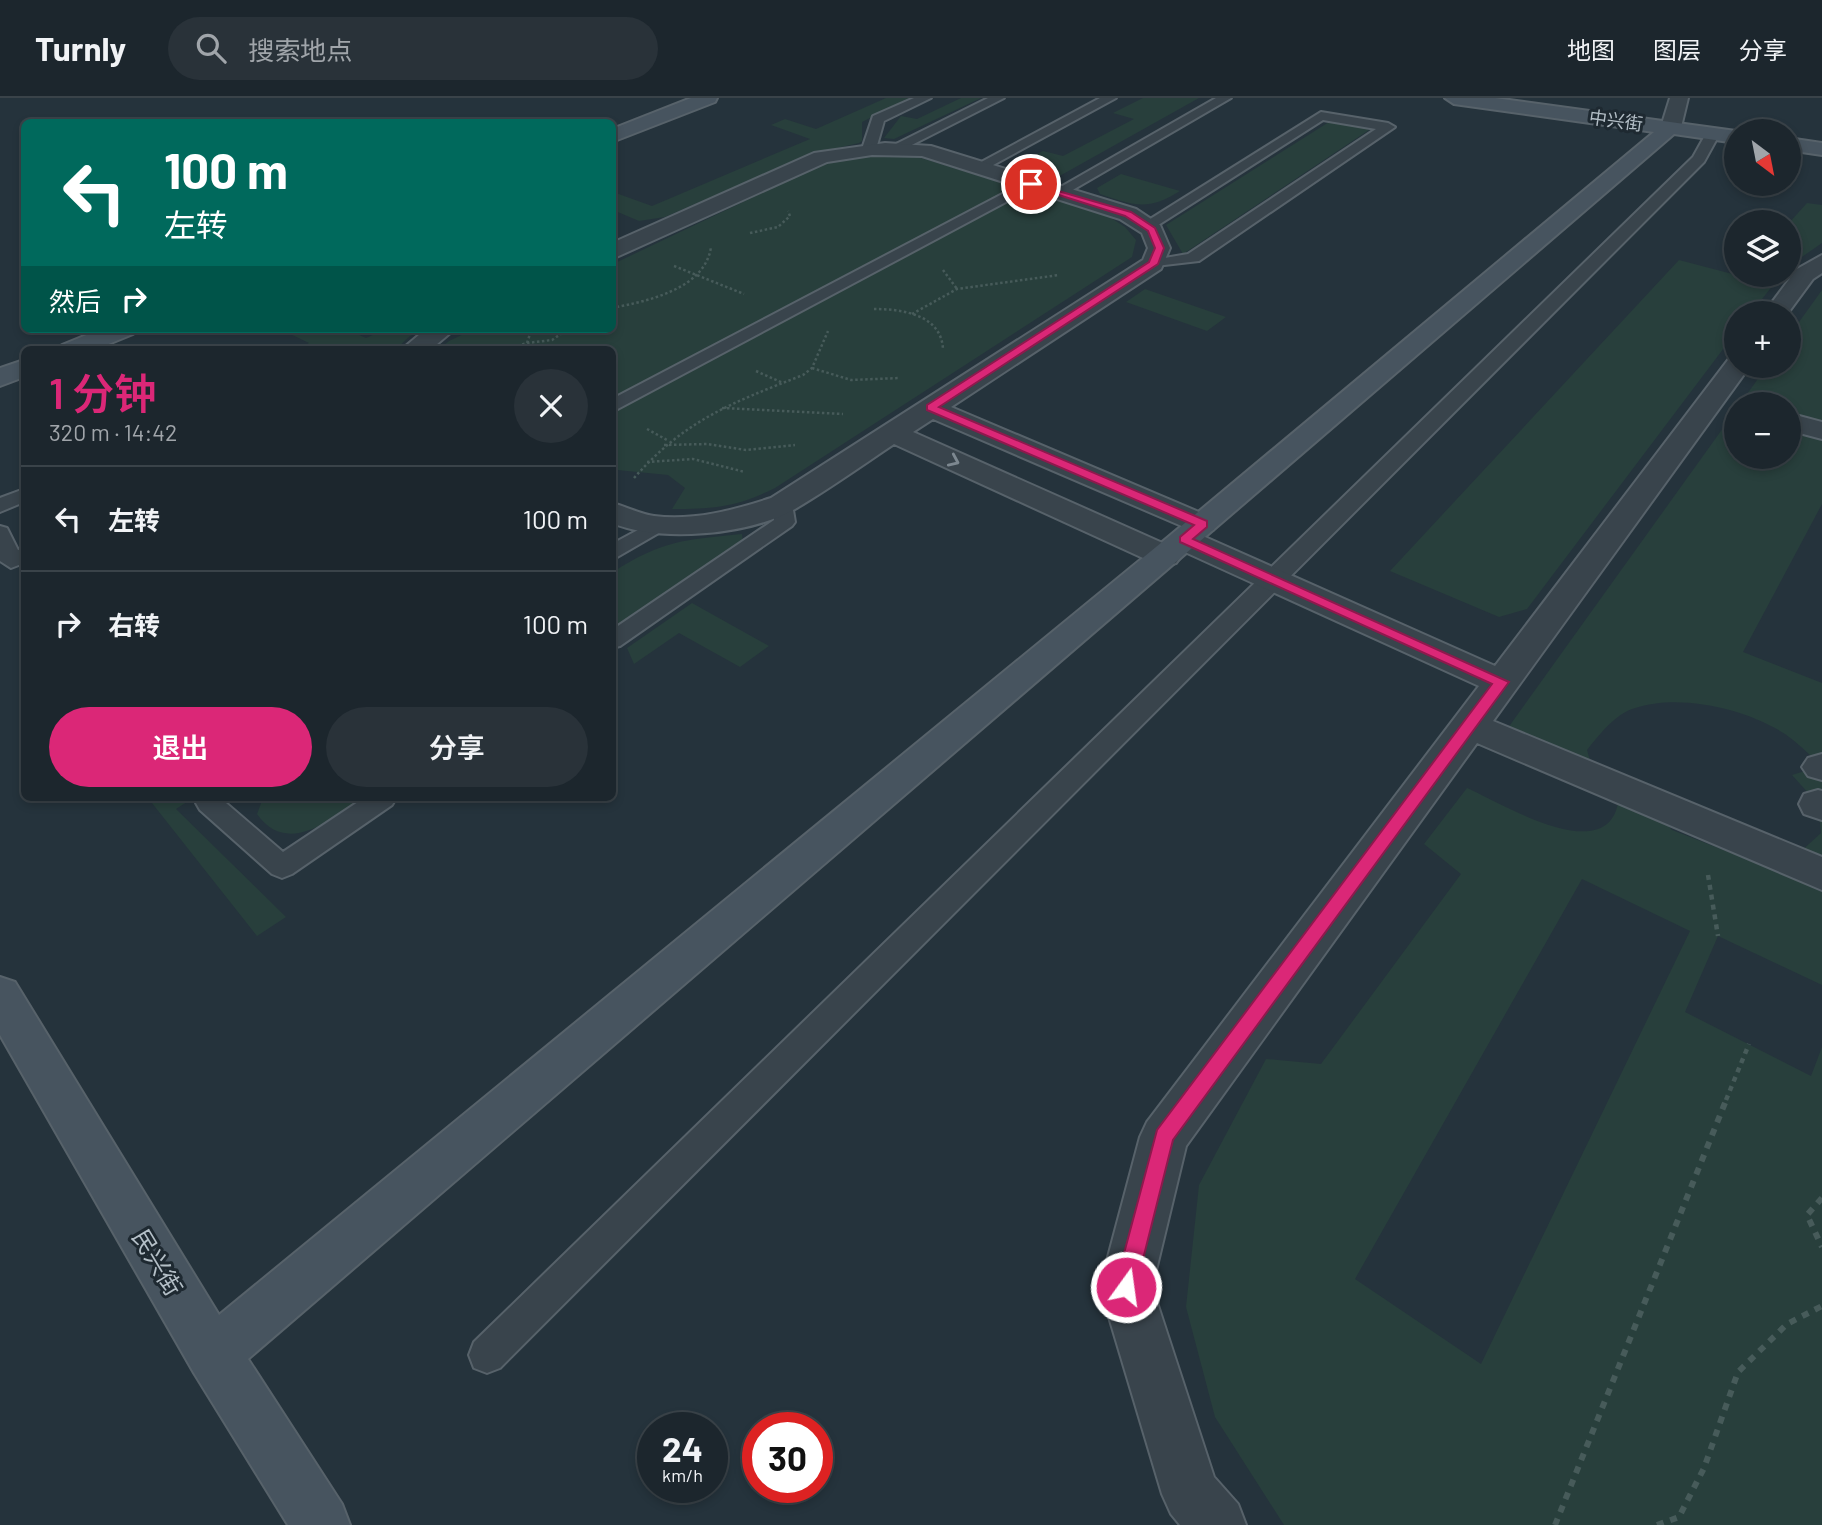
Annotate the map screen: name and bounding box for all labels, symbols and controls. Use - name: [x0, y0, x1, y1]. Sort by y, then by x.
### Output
- search box: [168, 17, 658, 80]
- text: Turnly: [35, 28, 126, 68]
- icon: search: [192, 29, 230, 67]
- text: 搜索地点: [248, 34, 352, 65]
- text: 地图: [1567, 35, 1615, 64]
- text: 图层: [1653, 35, 1701, 64]
- text: 分享: [1739, 35, 1787, 64]
- street label: 中兴街: [1588, 105, 1644, 135]
- north arrow: [1724, 119, 1801, 196]
- map controls: [1724, 119, 1801, 469]
- text: 100 m: [164, 140, 288, 199]
- icon: left: [49, 147, 140, 238]
- pin: [1001, 154, 1061, 214]
- icon: arrive: [1012, 165, 1050, 203]
- text: 左转: [164, 205, 228, 243]
- button: layers: [1724, 210, 1801, 287]
- icon: right: [115, 280, 153, 318]
- text: 然后: [49, 285, 101, 316]
- button: +: [1724, 301, 1801, 378]
- text: 1 分钟: [49, 367, 156, 417]
- button: close: [514, 369, 588, 443]
- button: −: [1724, 392, 1801, 469]
- text: 320 m · 14:42: [49, 418, 177, 446]
- one-way arrow: [947, 453, 960, 467]
- icon: left: [49, 500, 87, 538]
- text: 100 m: [523, 503, 588, 534]
- text: 左转: [108, 504, 160, 535]
- icon: right: [49, 605, 87, 643]
- text: 100 m: [523, 608, 588, 639]
- text: 右转: [108, 609, 160, 640]
- button: 退出: [49, 707, 312, 787]
- button: 分享: [326, 707, 588, 787]
- street label: 民兴街: [127, 1224, 189, 1300]
- position arrow: [1089, 1250, 1163, 1324]
- speed limit sign: 30: [742, 1412, 833, 1503]
- text: 24: [662, 1427, 703, 1469]
- text: km/h: [662, 1464, 703, 1486]

